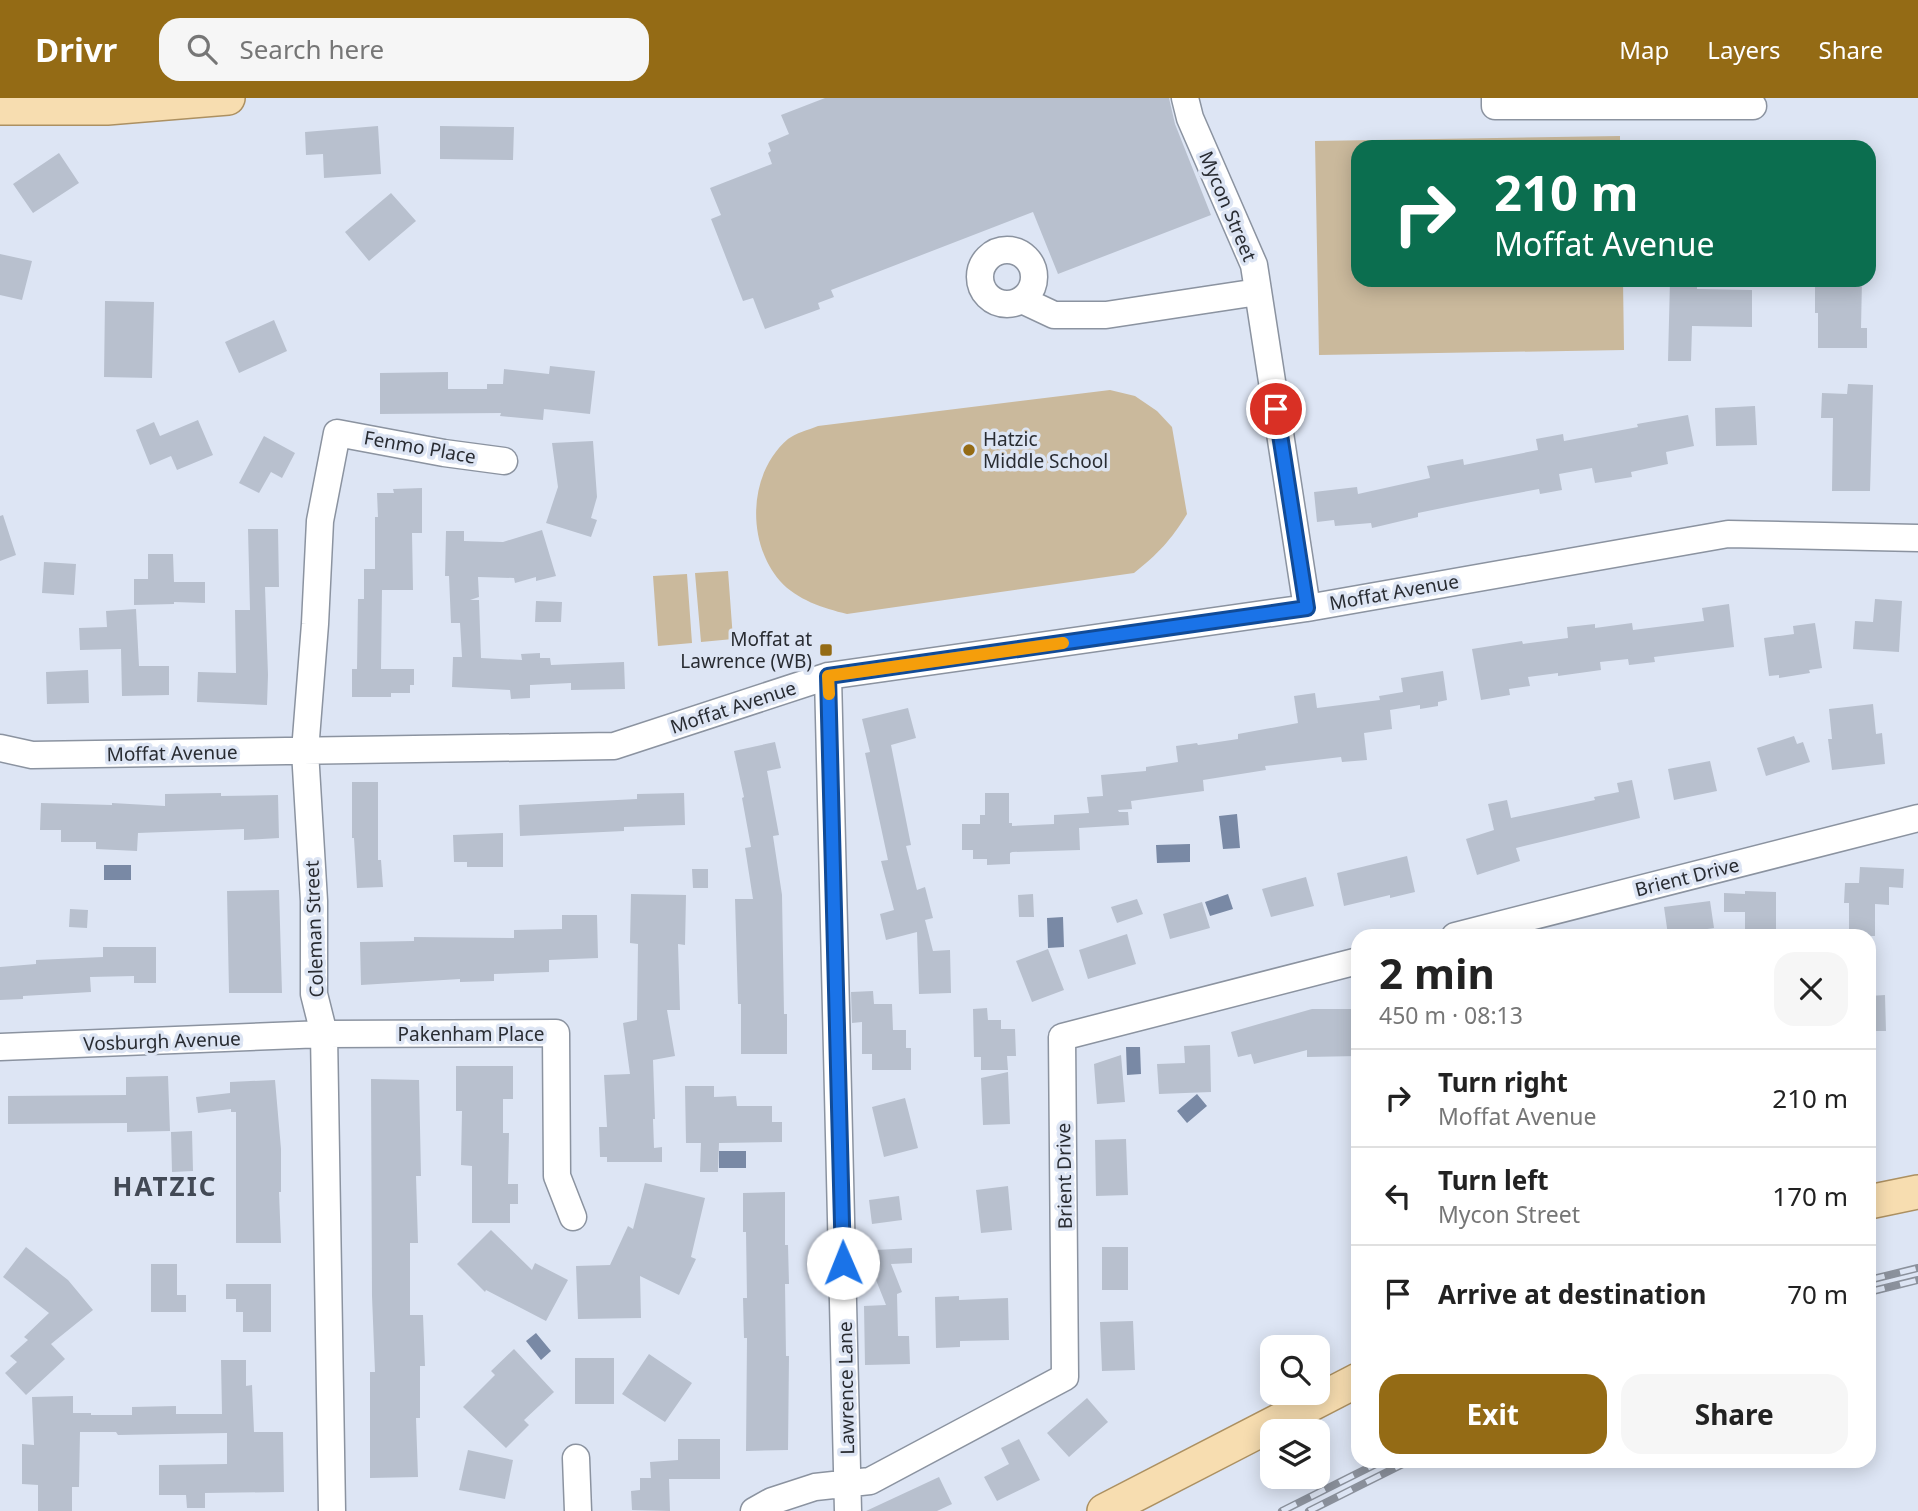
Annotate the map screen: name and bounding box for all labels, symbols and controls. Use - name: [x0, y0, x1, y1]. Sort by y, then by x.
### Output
- search box: [159, 18, 649, 81]
- text: Drivr: [35, 27, 117, 72]
- icon: search: [183, 30, 221, 68]
- text: Search here: [239, 31, 384, 67]
- text: Map: [1619, 33, 1669, 66]
- text: Layers: [1707, 33, 1781, 66]
- text: Share: [1819, 33, 1883, 66]
- street label: Mycon Street: [1193, 147, 1263, 265]
- text: 210 m: [1494, 159, 1639, 225]
- icon: right: [1379, 168, 1470, 259]
- text: Moffat Avenue: [1494, 222, 1715, 265]
- pin: [1246, 379, 1306, 439]
- icon: arrive: [1257, 390, 1295, 428]
- street label: Fenmo Place: [362, 424, 478, 470]
- place label: Hatzic Middle School: [983, 426, 1108, 474]
- marker: Hatzic Middle School: [961, 442, 977, 458]
- street label: Moffat Avenue: [1327, 568, 1461, 616]
- place label: Moffat at Lawrence (WB): [680, 626, 812, 674]
- marker: Moffat at Lawrence (WB): [818, 642, 834, 658]
- street label: Moffat Avenue: [667, 674, 799, 740]
- street label: Moffat Avenue: [106, 739, 238, 767]
- street label: Brient Drive: [1632, 852, 1742, 902]
- street label: Coleman Street: [299, 860, 329, 998]
- text: 2 min: [1379, 944, 1495, 1001]
- button: close: [1774, 952, 1848, 1026]
- text: 450 m · 08:13: [1379, 999, 1523, 1031]
- street label: Pakenham Place: [398, 1021, 544, 1047]
- street label: Vosburgh Avenue: [83, 1025, 241, 1057]
- text: Turn right: [1438, 1064, 1568, 1100]
- icon: right: [1379, 1079, 1417, 1117]
- text: 210 m: [1772, 1080, 1848, 1116]
- text: Moffat Avenue: [1438, 1100, 1597, 1132]
- street label: Brient Drive: [1050, 1123, 1078, 1229]
- text: Turn left: [1438, 1162, 1549, 1198]
- district label: HATZIC: [113, 1168, 217, 1204]
- icon: left: [1379, 1177, 1417, 1215]
- text: 170 m: [1772, 1178, 1848, 1214]
- text: Mycon Street: [1438, 1198, 1580, 1230]
- position arrow: [806, 1226, 880, 1300]
- icon: arrive: [1379, 1275, 1417, 1313]
- text: Arrive at destination: [1438, 1276, 1707, 1312]
- text: 70 m: [1787, 1276, 1848, 1312]
- street label: Lawrence Lane: [832, 1321, 860, 1455]
- map controls: [1260, 1335, 1330, 1489]
- button: search: [1260, 1335, 1330, 1405]
- button: Exit: [1379, 1374, 1607, 1454]
- button: Share: [1621, 1374, 1848, 1454]
- button: layers: [1260, 1419, 1330, 1489]

